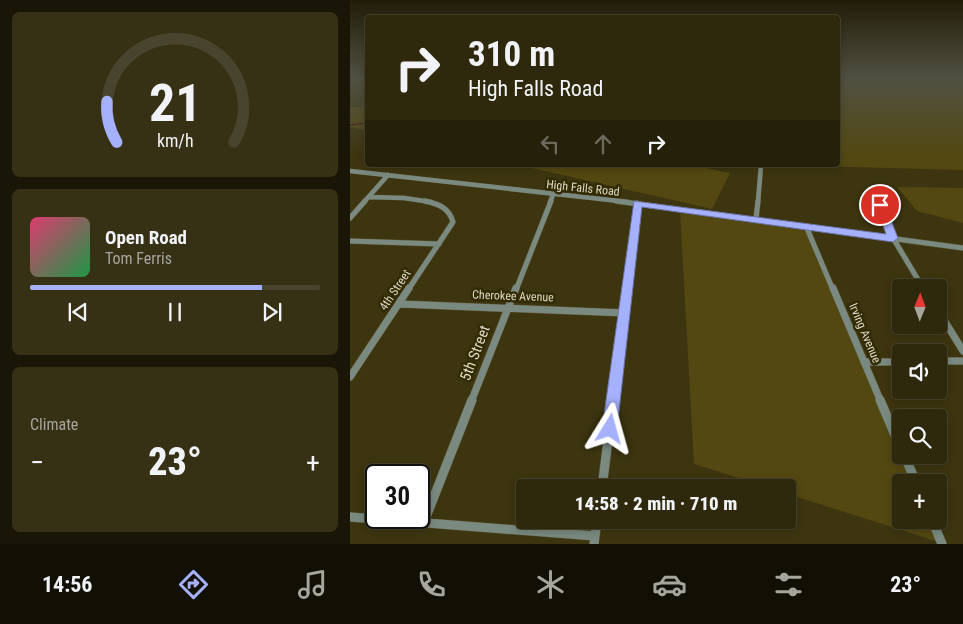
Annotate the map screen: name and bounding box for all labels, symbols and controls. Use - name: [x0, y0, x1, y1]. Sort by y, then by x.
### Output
- text: 310 m: [468, 34, 555, 75]
- icon: right: [385, 35, 450, 100]
- text: 21: [149, 73, 201, 134]
- text: High Falls Road: [468, 76, 603, 101]
- text: km/h: [157, 130, 193, 151]
- icon: left: [536, 130, 564, 158]
- icon: ahead: [589, 130, 617, 158]
- icon: right: [642, 130, 670, 158]
- street label: High Falls Road: [546, 177, 620, 199]
- pin: [859, 184, 901, 226]
- icon: arrive: [866, 191, 894, 219]
- text: Open Road: [105, 226, 187, 249]
- text: Tom Ferris: [105, 249, 172, 268]
- street label: 4th Street: [376, 267, 414, 313]
- north arrow: [892, 279, 948, 334]
- map controls: [892, 279, 947, 529]
- street label: Cherokee Avenue: [472, 288, 554, 304]
- icon: previous: [64, 298, 92, 326]
- icon: pause: [161, 298, 189, 326]
- icon: next: [258, 298, 286, 326]
- street label: Irving Avenue: [846, 301, 884, 365]
- street label: 5th Street: [456, 323, 494, 383]
- button: sound: [892, 344, 947, 399]
- position arrow: [583, 402, 635, 454]
- button: search: [892, 409, 947, 464]
- text: Climate: [30, 415, 78, 434]
- text: 23°: [148, 440, 202, 484]
- text: −: [30, 446, 44, 479]
- text: +: [306, 446, 320, 479]
- speed limit sign: 30: [365, 464, 430, 529]
- button: +: [892, 474, 947, 529]
- text: 14:58 · 2 min · 710 m: [575, 492, 737, 515]
- icon: directions: [176, 567, 211, 602]
- icon: music: [295, 567, 330, 602]
- icon: phone: [414, 567, 449, 602]
- icon: climate: [533, 567, 568, 602]
- icon: car: [652, 567, 687, 602]
- icon: filters: [771, 567, 806, 602]
- text: 14:56: [42, 572, 92, 597]
- text: 23°: [890, 572, 921, 597]

